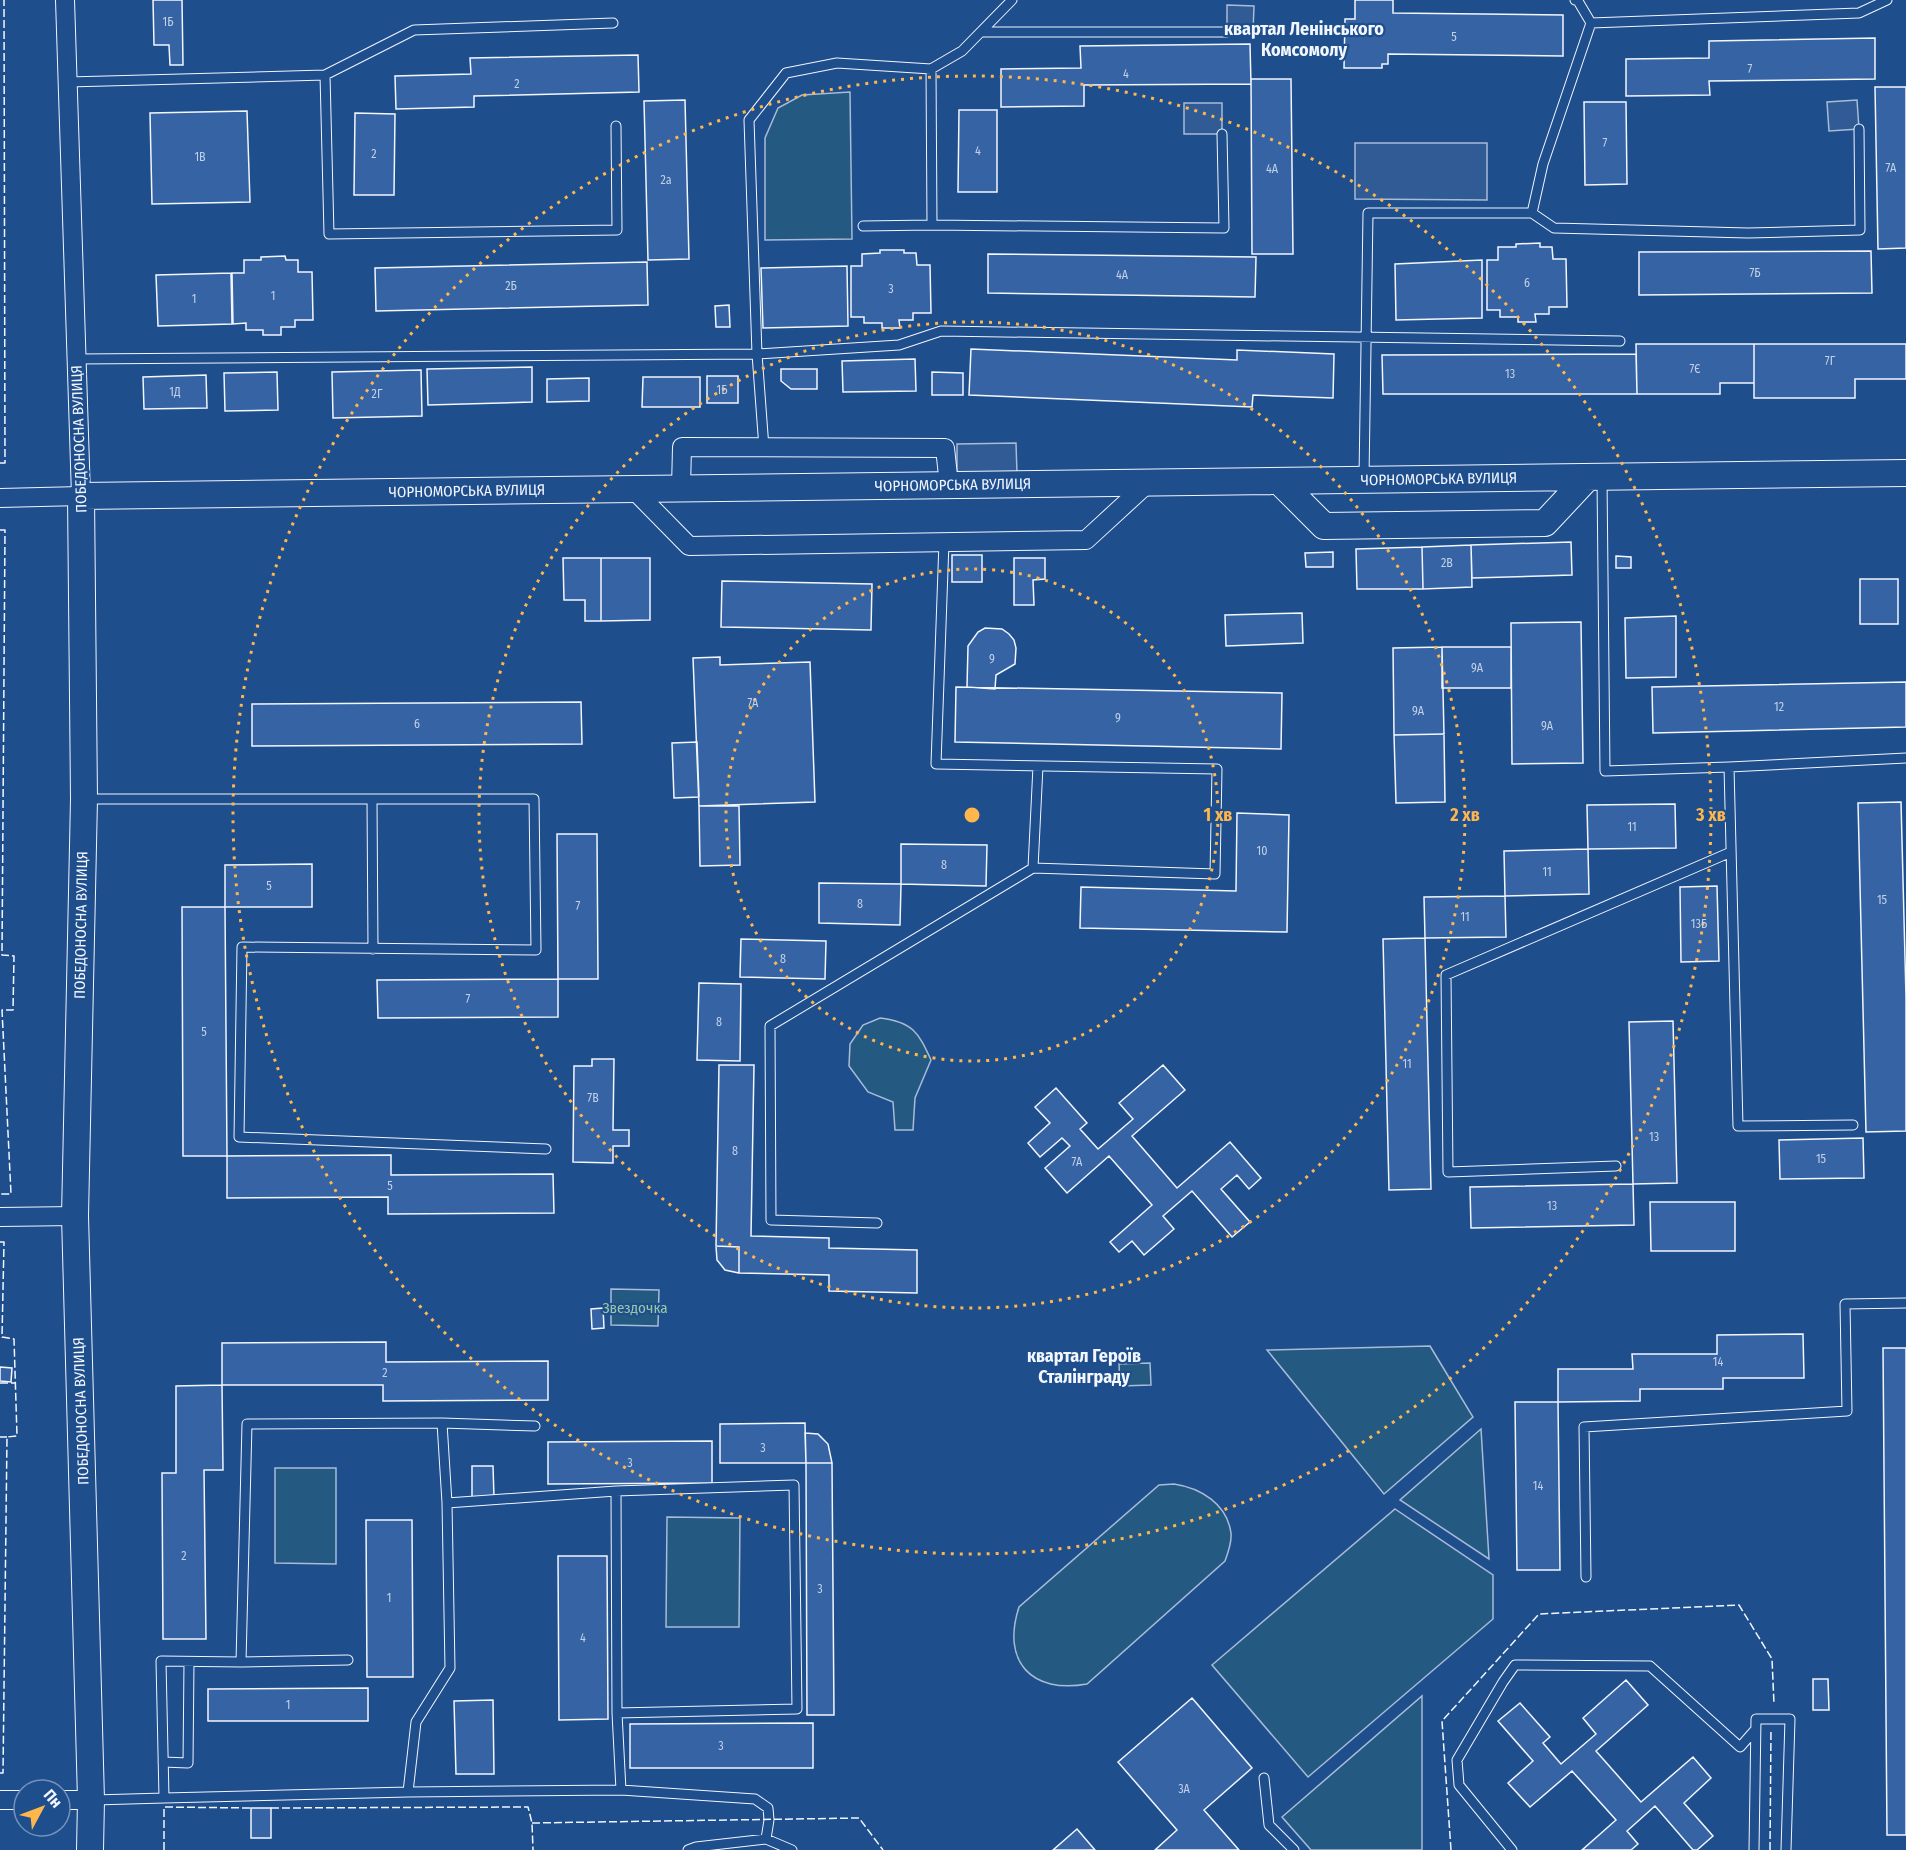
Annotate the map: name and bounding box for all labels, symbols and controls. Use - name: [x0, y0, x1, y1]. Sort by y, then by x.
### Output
- house number: 1Б: [163, 15, 173, 29]
- district label: квартал Ленінського Комсомолу: [1224, 18, 1384, 61]
- house number: 5: [1451, 30, 1457, 44]
- house number: 7: [1748, 62, 1753, 76]
- house number: 4: [1123, 67, 1129, 81]
- house number: 2: [514, 77, 520, 91]
- house number: 7: [1603, 136, 1608, 150]
- house number: 4: [975, 144, 981, 158]
- house number: 2: [371, 147, 377, 161]
- house number: 1В: [194, 150, 206, 164]
- house number: 7А: [1886, 161, 1897, 175]
- house number: 4А: [1266, 162, 1279, 176]
- house number: 2а: [660, 173, 672, 187]
- house number: 7Б: [1749, 266, 1761, 280]
- house number: 4А: [1116, 268, 1129, 282]
- house number: 6: [1524, 276, 1530, 290]
- house number: 2Б: [505, 279, 517, 293]
- house number: 3: [888, 282, 894, 296]
- house number: 1: [271, 289, 275, 303]
- house number: 1: [192, 292, 196, 306]
- house number: 7Г: [1825, 354, 1836, 368]
- house number: 7Є: [1690, 362, 1700, 376]
- street label: ПОБЕДОНОСНА ВУЛИЦЯ: [67, 365, 91, 513]
- house number: 13: [1505, 367, 1515, 381]
- house number: 1Б: [717, 383, 727, 397]
- house number: 1Д: [169, 385, 181, 399]
- house number: 2Г: [372, 387, 383, 401]
- street label: ЧОРНОМОРСЬКА ВУЛИЦЯ: [1361, 469, 1517, 489]
- street label: ЧОРНОМОРСЬКА ВУЛИЦЯ: [875, 475, 1031, 495]
- street label: ЧОРНОМОРСЬКА ВУЛИЦЯ: [389, 481, 545, 501]
- house number: 2В: [1441, 556, 1453, 570]
- house number: 9: [989, 652, 995, 666]
- house number: 9А: [1471, 661, 1484, 675]
- house number: 7А: [748, 696, 759, 710]
- house number: 12: [1774, 700, 1784, 714]
- house number: 9А: [1412, 704, 1425, 718]
- house number: 9: [1115, 711, 1121, 725]
- house number: 6: [414, 717, 420, 731]
- house number: 9А: [1541, 719, 1554, 733]
- text: 1 хв: [1204, 804, 1232, 826]
- text: 2 хв: [1449, 804, 1480, 826]
- text: 3 хв: [1695, 804, 1726, 826]
- centre of rings: [962, 805, 982, 825]
- house number: 11: [1627, 820, 1637, 834]
- house number: 10: [1257, 844, 1267, 858]
- street label: ПОБЕДОНОСНА ВУЛИЦЯ: [71, 851, 91, 999]
- house number: 8: [941, 858, 947, 872]
- house number: 11: [1542, 865, 1552, 879]
- house number: 5: [266, 879, 272, 893]
- house number: 15: [1877, 893, 1888, 907]
- house number: 8: [857, 897, 863, 911]
- house number: 7: [576, 899, 581, 913]
- house number: 11: [1460, 910, 1470, 924]
- house number: 13Б: [1691, 917, 1707, 931]
- house number: 8: [780, 952, 786, 966]
- house number: 7: [466, 992, 471, 1006]
- house number: 8: [716, 1015, 722, 1029]
- house number: 5: [201, 1025, 207, 1039]
- house number: 11: [1402, 1057, 1412, 1071]
- house number: 7В: [587, 1091, 599, 1105]
- house number: 13: [1649, 1130, 1659, 1144]
- house number: 8: [732, 1144, 738, 1158]
- house number: 15: [1816, 1152, 1827, 1166]
- house number: 7А: [1072, 1155, 1083, 1169]
- house number: 5: [387, 1179, 393, 1193]
- house number: 13: [1547, 1199, 1557, 1213]
- park label: Звездочка: [602, 1299, 668, 1317]
- street label: ПОБЕДОНОСНА ВУЛИЦЯ: [69, 1337, 93, 1485]
- district label: квартал Героїв Сталінграду: [1027, 1345, 1141, 1388]
- house number: 14: [1713, 1355, 1723, 1369]
- house number: 2: [382, 1366, 388, 1380]
- house number: 3: [760, 1441, 766, 1455]
- house number: 3: [627, 1456, 633, 1470]
- house number: 14: [1533, 1479, 1543, 1493]
- house number: 2: [181, 1549, 187, 1563]
- house number: 3: [817, 1582, 823, 1596]
- house number: 1: [387, 1591, 391, 1605]
- house number: 4: [580, 1631, 586, 1645]
- house number: 1: [286, 1698, 290, 1712]
- house number: 3: [718, 1739, 724, 1753]
- north arrow: [12, 1778, 72, 1838]
- house number: 3А: [1178, 1782, 1191, 1796]
- text: Пн: [40, 1785, 66, 1812]

